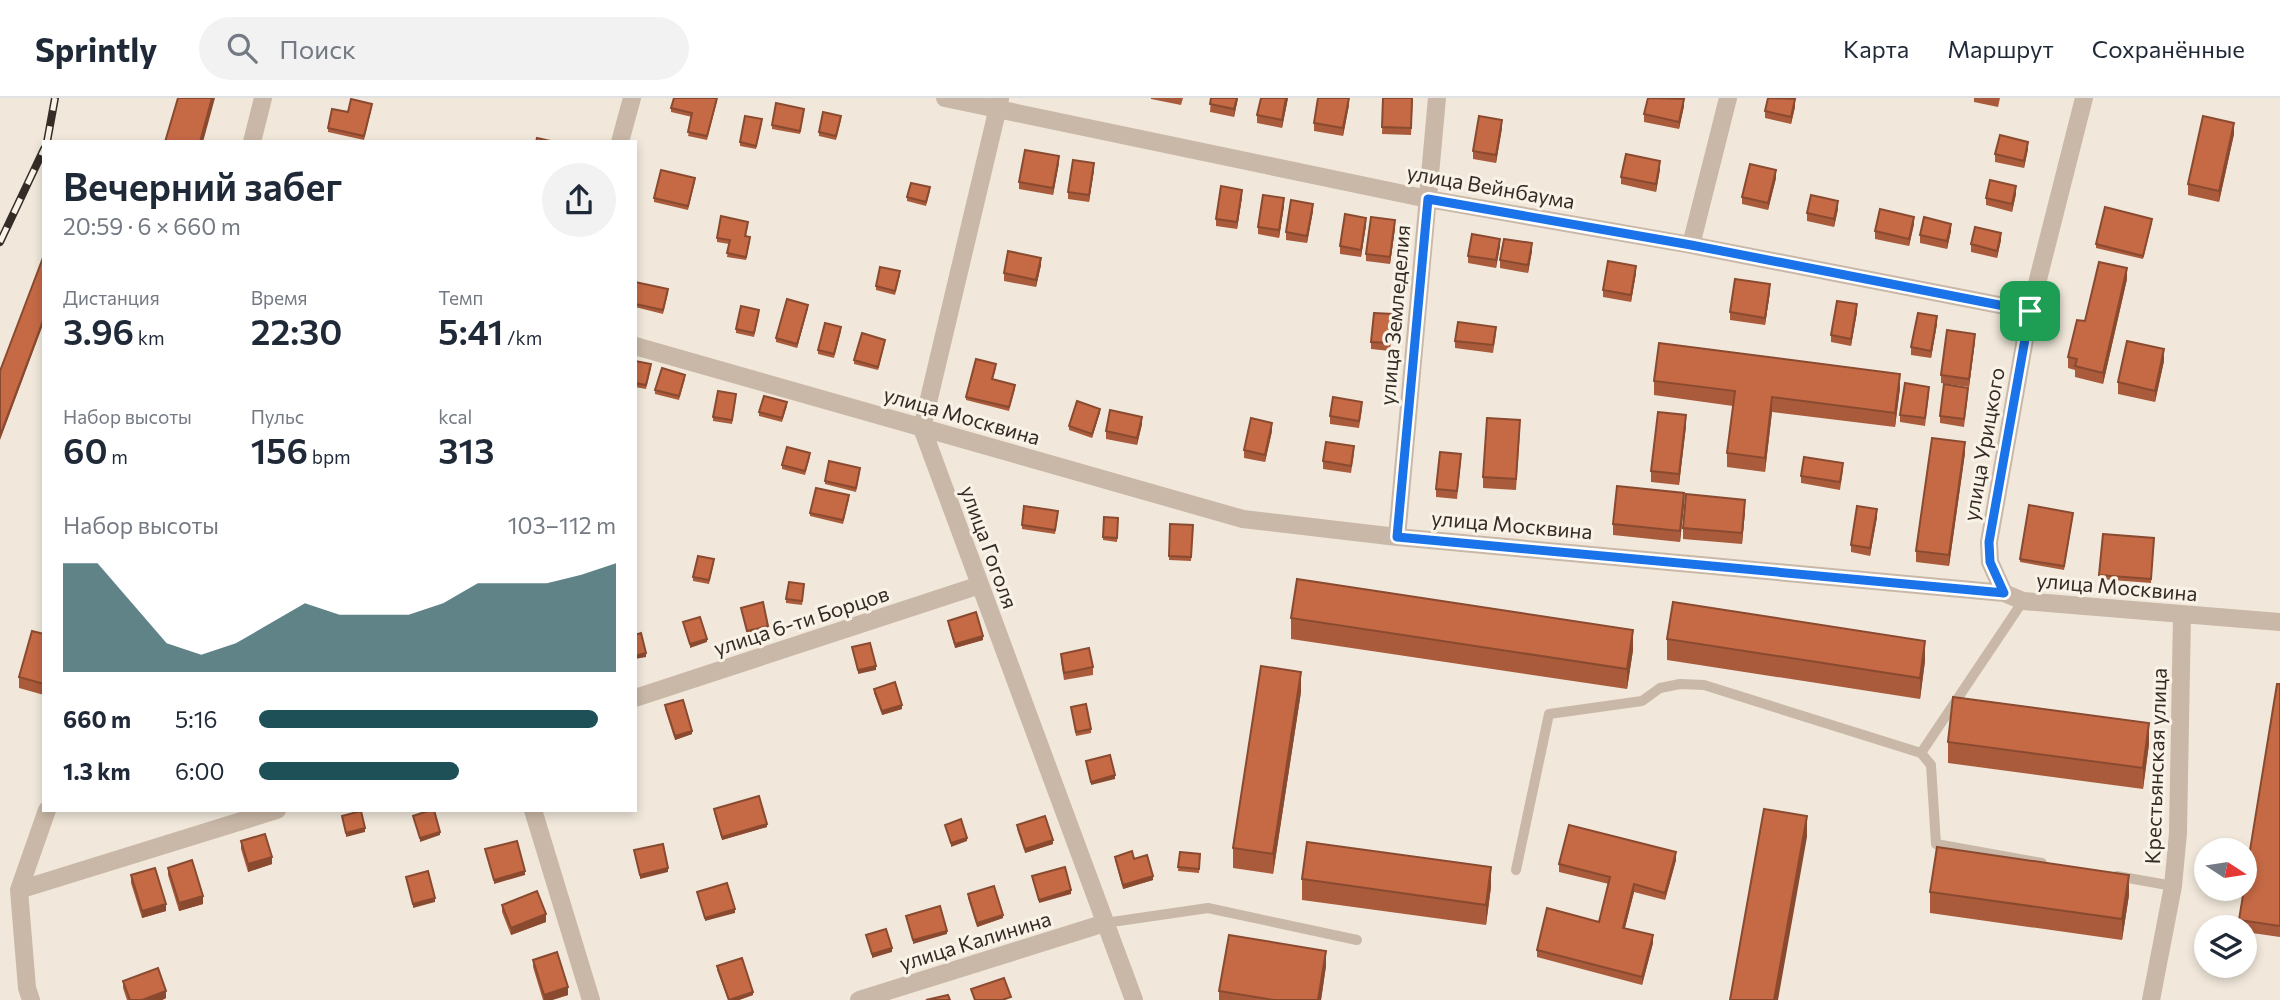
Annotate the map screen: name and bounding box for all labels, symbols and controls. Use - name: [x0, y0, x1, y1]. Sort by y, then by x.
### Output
- search box: [199, 17, 689, 80]
- text: Sprintly: [35, 28, 157, 69]
- icon: search: [223, 29, 261, 67]
- text: Поиск: [279, 33, 356, 64]
- text: Карта: [1843, 34, 1909, 63]
- text: Маршрут: [1947, 34, 2054, 63]
- text: Сохранённые: [2092, 34, 2245, 63]
- street label: улица Вейнбаума: [1405, 159, 1577, 213]
- text: Вечерний забег: [63, 162, 342, 209]
- button: share: [542, 163, 616, 237]
- text: 20:59 · 6 × 660 m: [63, 212, 241, 240]
- street label: улица Земледелия: [1374, 224, 1414, 406]
- pin: [2000, 281, 2060, 341]
- text: Дистанция: [63, 286, 160, 309]
- text: Время: [251, 286, 308, 309]
- text: Темп: [438, 286, 483, 309]
- icon: arrive: [2011, 292, 2049, 330]
- text: 3.96: [63, 309, 134, 352]
- text: 22:30: [251, 309, 342, 352]
- text: 5:41: [438, 309, 503, 352]
- text: km: [134, 326, 165, 349]
- text: /km: [503, 326, 542, 349]
- street label: улица Урицкого: [1957, 365, 2009, 523]
- street label: улица Москвина: [881, 381, 1043, 449]
- text: Набор высоты: [63, 405, 192, 428]
- text: Пульс: [251, 405, 304, 428]
- text: kcal: [438, 405, 472, 428]
- text: 60: [63, 428, 108, 471]
- text: 156: [251, 428, 308, 471]
- text: 313: [438, 428, 494, 471]
- text: m: [108, 445, 128, 468]
- text: bpm: [308, 445, 351, 468]
- street label: улица Гоголя: [956, 482, 1024, 612]
- street label: улица Москвина: [1430, 505, 1594, 543]
- text: Набор высоты: [63, 511, 219, 539]
- text: 103–112 m: [508, 511, 616, 539]
- street label: улица Москвина: [2035, 567, 2199, 605]
- street label: улица 6-ти Борцов: [710, 580, 892, 660]
- street label: Крестьянская улица: [2139, 667, 2171, 865]
- text: 660 m: [63, 705, 131, 733]
- text: 5:16: [175, 705, 217, 733]
- text: 1.3 km: [63, 757, 131, 785]
- text: 6:00: [175, 757, 224, 785]
- north arrow: [2194, 838, 2258, 901]
- map controls: [2194, 838, 2257, 978]
- street label: улица Калинина: [896, 905, 1054, 975]
- button: layers: [2194, 915, 2257, 978]

